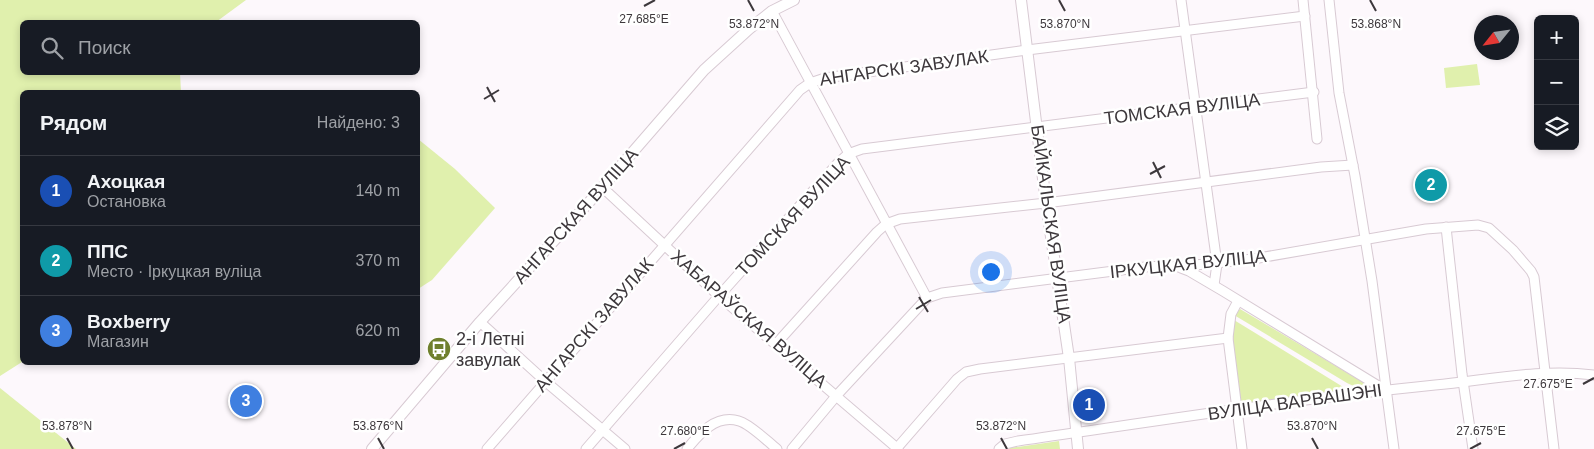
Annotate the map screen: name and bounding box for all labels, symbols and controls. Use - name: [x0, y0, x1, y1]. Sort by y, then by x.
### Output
- text: 27.685°E: [619, 12, 669, 26]
- north arrow: [1474, 15, 1519, 60]
- map controls: [1534, 15, 1579, 150]
- button: +: [1534, 15, 1579, 60]
- text: 53.872°N: [729, 17, 779, 31]
- text: 53.870°N: [1040, 17, 1090, 31]
- text: 53.868°N: [1351, 17, 1401, 31]
- search box: [20, 20, 420, 75]
- icon: search: [38, 34, 66, 62]
- text: Поиск: [78, 37, 131, 58]
- street label: АНГАРСКІ ЗАВУЛАК: [818, 46, 990, 90]
- button: −: [1534, 60, 1579, 105]
- street label: ТОМСКАЯ ВУЛІЦА: [1103, 90, 1261, 128]
- button: layers: [1534, 105, 1579, 150]
- text: Рядом: [40, 111, 107, 134]
- text: Найдено: 3: [317, 114, 400, 131]
- street label: БАЙКАЛЬСКАЯ ВУЛІЦА: [1027, 123, 1076, 325]
- street label: АНГАРСКАЯ ВУЛІЦА: [510, 144, 642, 288]
- street label: ТОМСКАЯ ВУЛІЦА: [732, 152, 854, 280]
- pin: 2: [1415, 166, 1447, 204]
- text: Ахоцкая: [87, 171, 165, 192]
- text: 1: [52, 182, 60, 199]
- text: 140 m: [356, 182, 400, 199]
- text: Остановка: [87, 193, 166, 210]
- text: ППС: [87, 241, 128, 262]
- street label: ХАБАРАЎСКАЯ ВУЛІЦА: [667, 245, 832, 392]
- street label: ІРКУЦКАЯ ВУЛІЦА: [1109, 246, 1267, 282]
- text: 2: [52, 252, 60, 269]
- text: 370 m: [356, 252, 400, 269]
- street label: АНГАРСКІ ЗАВУЛАК: [531, 254, 658, 396]
- your location: [978, 259, 1004, 285]
- text: Место · Іркуцкая вуліца: [87, 263, 261, 280]
- text: Boxberry: [87, 311, 170, 332]
- text: 3: [52, 322, 60, 339]
- text: 620 m: [356, 322, 400, 339]
- place label: 2-і Летні завулак: [456, 329, 524, 370]
- text: Магазин: [87, 333, 149, 350]
- bus stop icon: 2-і Летні завулак: [426, 336, 452, 362]
- text: 27.675°E: [1523, 377, 1573, 391]
- street label: ВУЛІЦА ВАРВАШЭНІ: [1207, 380, 1383, 424]
- pin: 3: [230, 382, 262, 420]
- pin: 1: [1073, 386, 1105, 424]
- text: 53.878°N: [42, 419, 92, 433]
- text: 53.876°N: [353, 419, 403, 433]
- text: 53.872°N: [976, 419, 1026, 433]
- text: 53.870°N: [1287, 419, 1337, 433]
- text: 27.680°E: [660, 424, 710, 438]
- text: 27.675°E: [1456, 424, 1506, 438]

